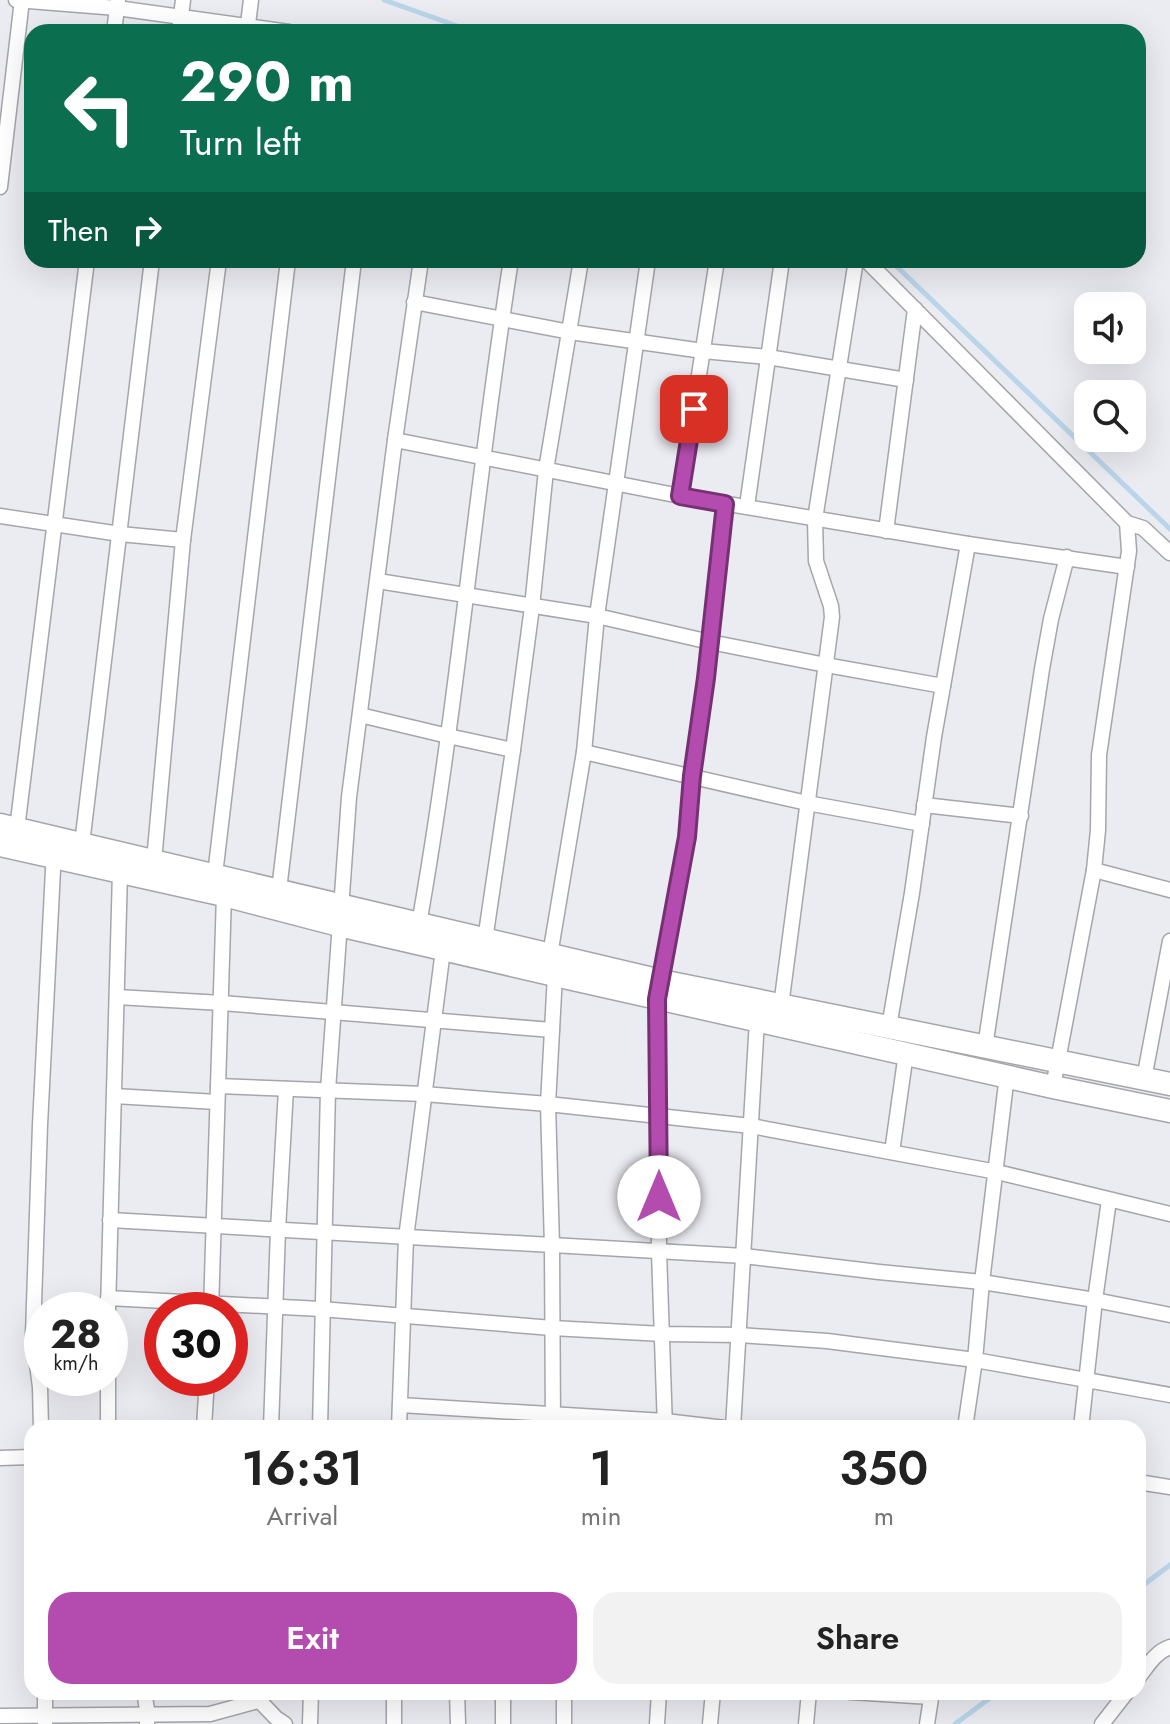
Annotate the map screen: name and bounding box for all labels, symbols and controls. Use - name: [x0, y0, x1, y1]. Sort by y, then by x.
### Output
- text: 290 m: [180, 41, 354, 122]
- icon: left: [48, 56, 152, 160]
- text: Turn left: [180, 116, 301, 168]
- icon: right: [125, 208, 169, 252]
- text: Then: [48, 209, 109, 252]
- map controls: [1074, 292, 1146, 452]
- button: sound: [1074, 292, 1146, 364]
- pin: [660, 375, 728, 443]
- button: search: [1074, 380, 1146, 452]
- icon: arrive: [672, 387, 716, 431]
- position arrow: [617, 1155, 701, 1239]
- speed limit sign: 30: [144, 1292, 248, 1396]
- text: 28: [50, 1305, 102, 1363]
- text: km/h: [53, 1349, 99, 1378]
- text: 16:31: [242, 1434, 363, 1503]
- text: 1: [589, 1434, 613, 1503]
- text: 350: [839, 1434, 928, 1503]
- text: Arrival: [267, 1497, 338, 1535]
- text: min: [581, 1497, 622, 1535]
- text: m: [874, 1497, 894, 1535]
- button: Exit: [48, 1592, 577, 1684]
- button: Share: [593, 1592, 1122, 1684]

